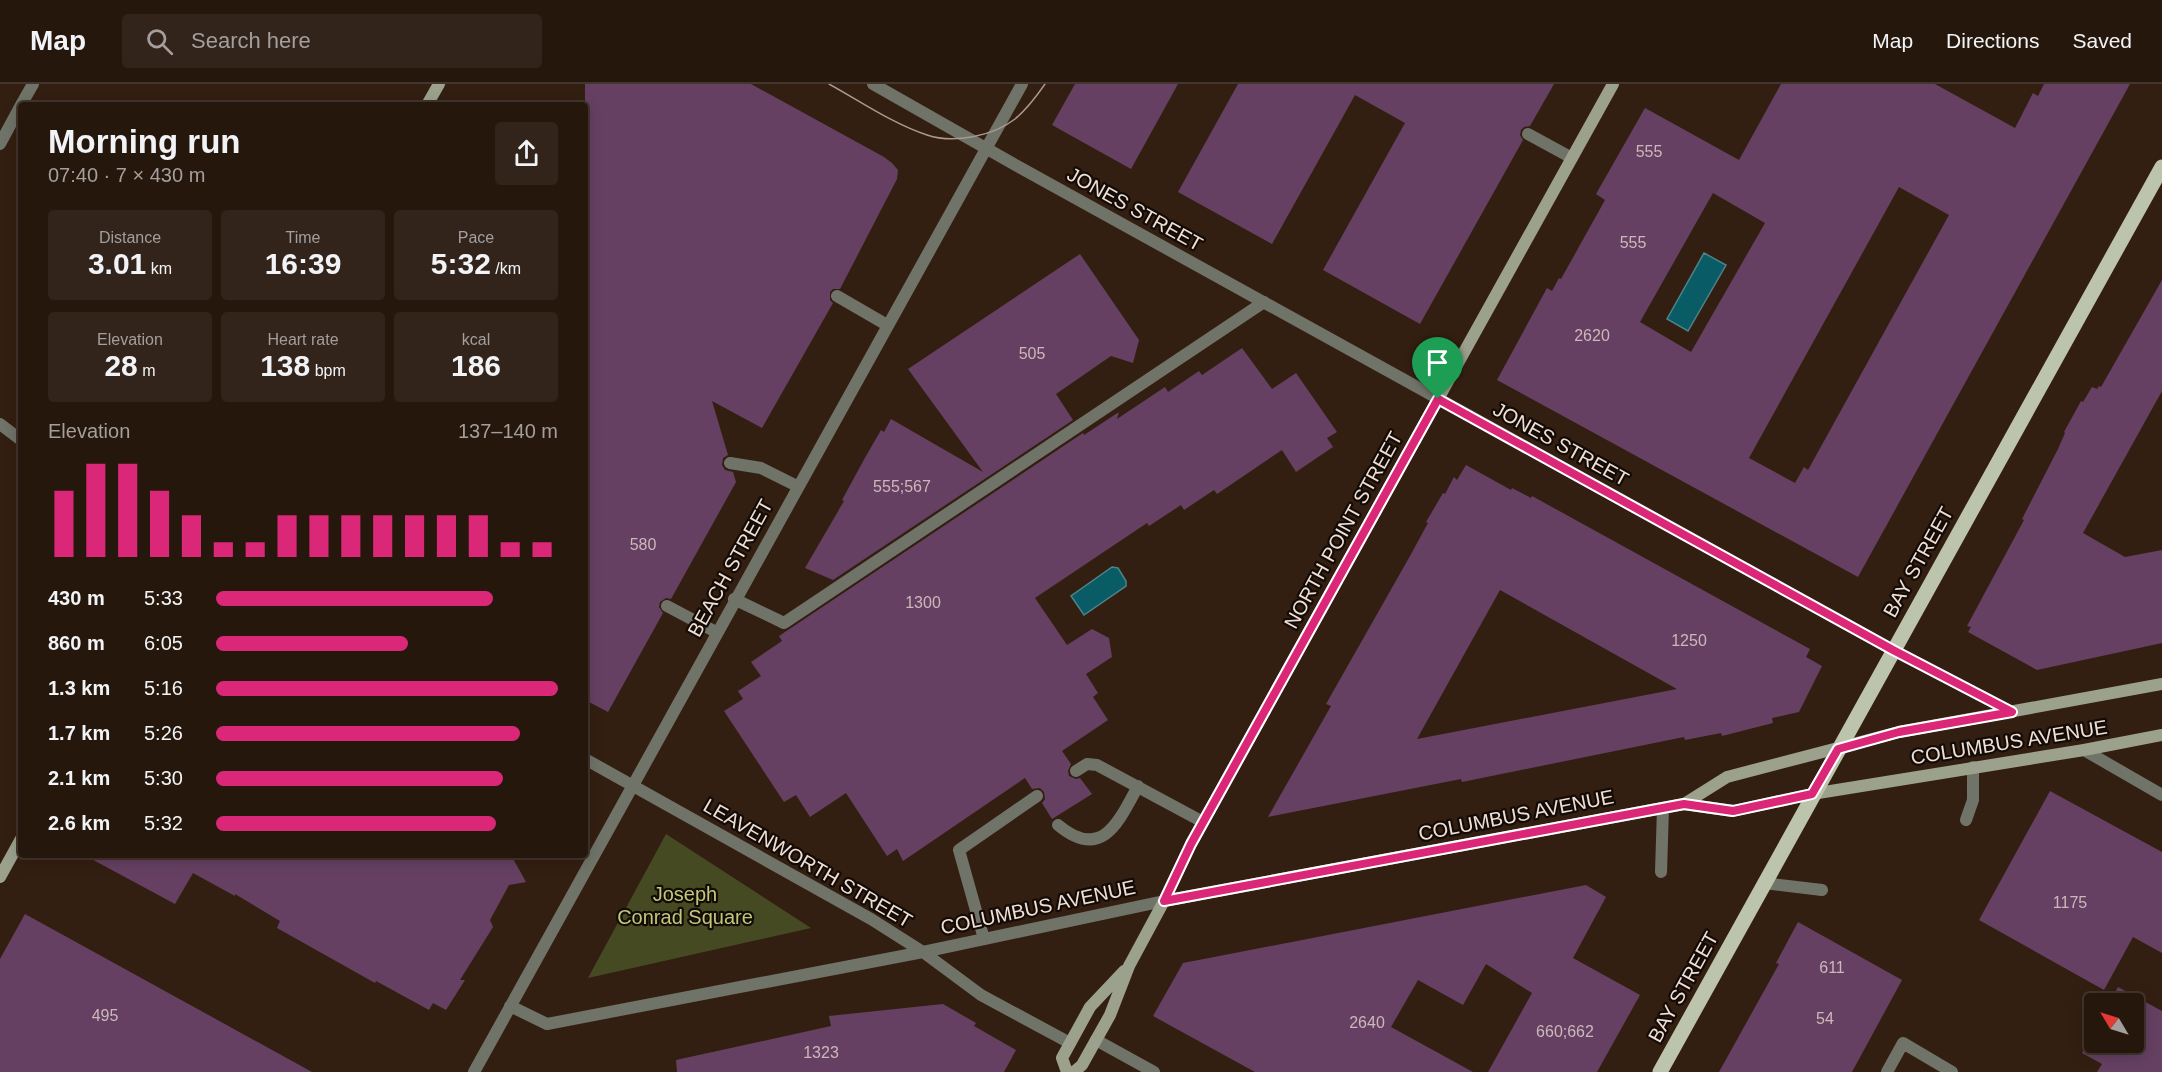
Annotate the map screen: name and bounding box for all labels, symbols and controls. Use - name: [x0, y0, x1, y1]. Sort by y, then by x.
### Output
- search box: [122, 14, 542, 68]
- text: Map: [30, 25, 86, 56]
- icon: search: [143, 25, 176, 58]
- text: Search here: [191, 28, 311, 53]
- text: Map: [1872, 29, 1913, 52]
- text: Directions: [1946, 29, 2039, 52]
- text: Saved: [2072, 29, 2132, 52]
- button: share: [495, 122, 558, 185]
- text: Morning run: [48, 123, 240, 160]
- house number: 555: [1636, 143, 1662, 160]
- street label: JONES STREET: [1064, 163, 1206, 255]
- text: 07:40 · 7 × 430 m: [48, 164, 205, 186]
- text: Distance: [99, 229, 161, 246]
- text: Time: [286, 229, 320, 246]
- text: Pace: [458, 229, 494, 246]
- house number: 555: [1620, 234, 1646, 251]
- text: 3.01: [88, 247, 146, 280]
- text: 16:39: [265, 247, 341, 280]
- text: 5:32: [431, 247, 491, 280]
- text: km: [146, 260, 172, 277]
- text: /km: [491, 260, 521, 277]
- house number: 2620: [1574, 327, 1610, 344]
- text: Elevation: [97, 331, 163, 348]
- text: Heart rate: [267, 331, 339, 348]
- text: kcal: [462, 331, 490, 348]
- pin: [1412, 337, 1463, 399]
- house number: 505: [1019, 345, 1045, 362]
- icon: arrive: [1421, 346, 1454, 379]
- text: 28: [104, 349, 138, 382]
- text: 138: [260, 349, 310, 382]
- text: 186: [451, 349, 501, 382]
- text: m: [138, 362, 156, 379]
- text: bpm: [310, 362, 346, 379]
- street label: JONES STREET: [1490, 398, 1632, 490]
- text: Elevation: [48, 420, 130, 442]
- text: 137–140 m: [458, 420, 558, 442]
- street label: NORTH POINT STREET: [1280, 428, 1406, 632]
- house number: 555;567: [873, 478, 931, 495]
- street label: BEACH STREET: [683, 496, 777, 640]
- street label: BAY STREET: [1879, 503, 1957, 621]
- house number: 580: [630, 536, 656, 553]
- text: 430 m: [48, 587, 105, 609]
- text: 5:33: [144, 587, 183, 609]
- house number: 1300: [905, 594, 941, 611]
- text: 860 m: [48, 632, 105, 654]
- text: 6:05: [144, 632, 183, 654]
- house number: 1250: [1671, 632, 1707, 649]
- text: 1.3 km: [48, 677, 110, 699]
- text: 5:16: [144, 677, 183, 699]
- street label: COLUMBUS AVENUE: [1909, 716, 2109, 768]
- text: 1.7 km: [48, 722, 110, 744]
- text: 5:26: [144, 722, 183, 744]
- text: 2.1 km: [48, 767, 110, 789]
- text: 5:30: [144, 767, 183, 789]
- street label: COLUMBUS AVENUE: [1416, 785, 1616, 845]
- street label: LEAVENWORTH STREET: [700, 794, 916, 932]
- text: 2.6 km: [48, 812, 110, 834]
- text: 5:32: [144, 812, 183, 834]
- street label: COLUMBUS AVENUE: [939, 876, 1137, 938]
- park label: Joseph Conrad Square: [617, 883, 753, 928]
- house number: 1175: [2053, 894, 2087, 911]
- street label: BAY STREET: [1644, 928, 1722, 1046]
- house number: 611: [1819, 959, 1845, 976]
- north arrow: [2084, 993, 2144, 1053]
- map controls: [2084, 993, 2144, 1053]
- house number: 495: [92, 1007, 118, 1024]
- house number: 54: [1816, 1010, 1834, 1027]
- house number: 2640: [1349, 1014, 1385, 1031]
- house number: 660;662: [1536, 1023, 1594, 1040]
- house number: 1323: [803, 1044, 839, 1061]

